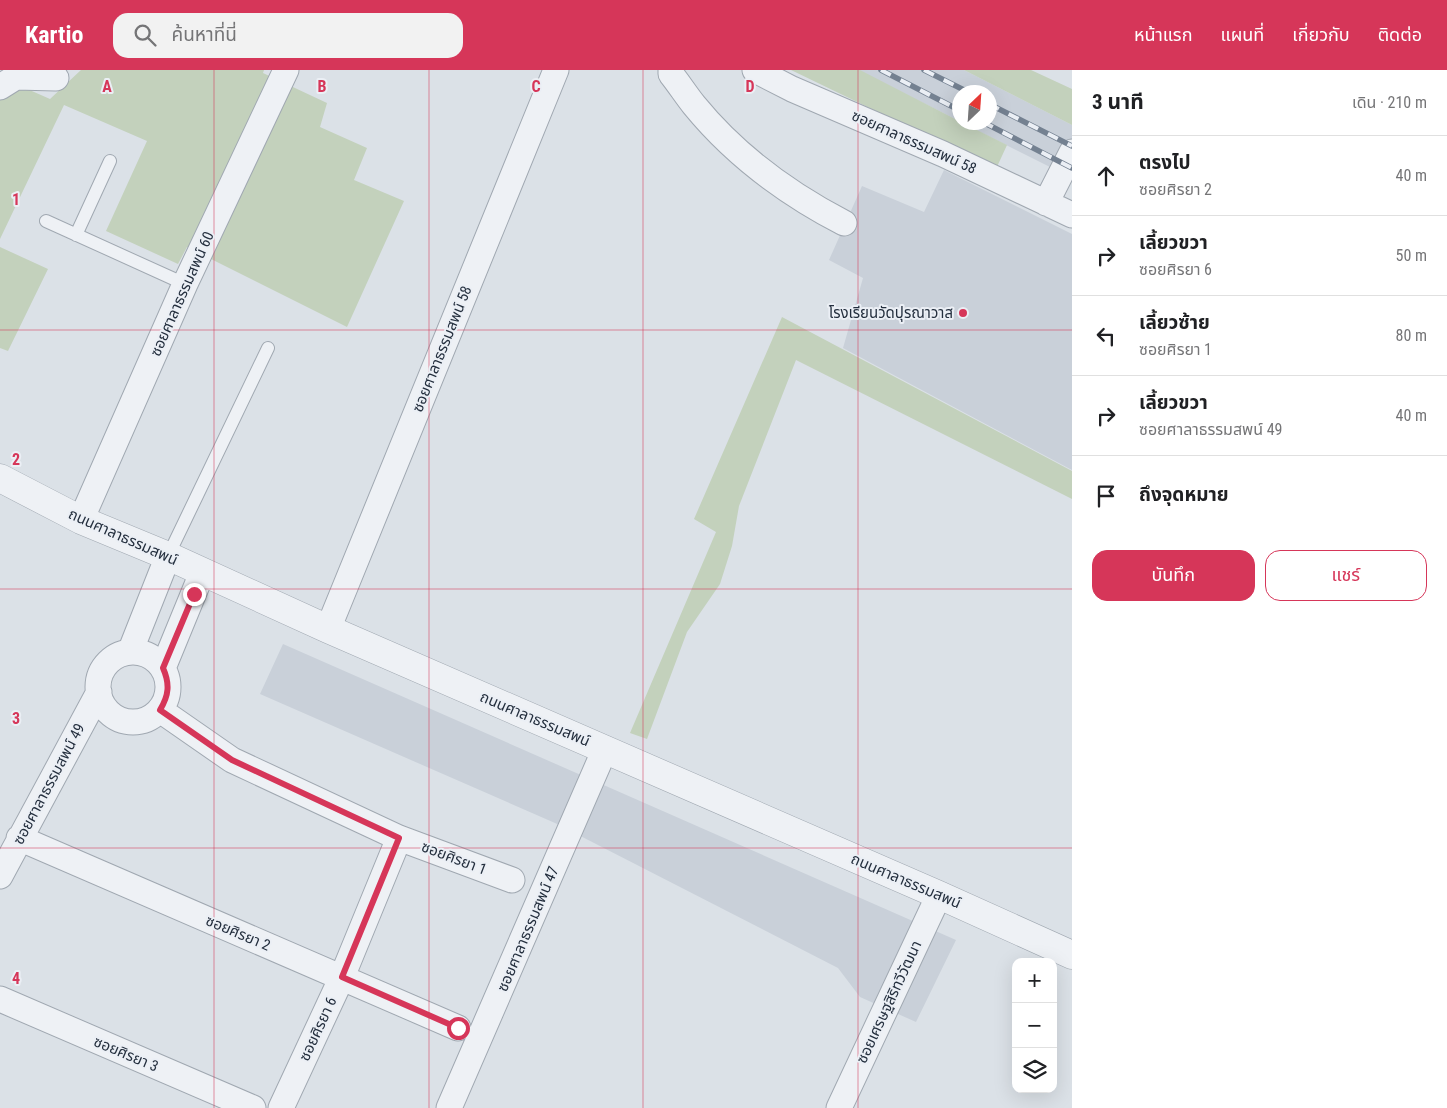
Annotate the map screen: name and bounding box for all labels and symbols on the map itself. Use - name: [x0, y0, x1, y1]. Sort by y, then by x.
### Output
- text: A: [102, 77, 112, 96]
- text: B: [318, 77, 327, 96]
- text: C: [531, 77, 541, 96]
- text: D: [745, 77, 755, 96]
- north arrow: [952, 85, 997, 130]
- street label: ซอยศาลาธรรมสพน์ 58: [849, 106, 979, 178]
- text: 1: [12, 190, 20, 209]
- street label: ซอยศาลาธรรมสพน์ 60: [146, 229, 218, 359]
- street label: ซอยศาลาธรรมสพน์ 58: [408, 283, 476, 415]
- place label: โรงเรียนวัดปุรณาวาส: [829, 304, 953, 322]
- marker: โรงเรียนวัดปุรณาวาส: [957, 307, 969, 319]
- text: 2: [12, 450, 20, 469]
- street label: ถนนศาลาธรรมสพน์: [66, 505, 180, 569]
- route end: [183, 583, 206, 606]
- street label: ถนนศาลาธรรมสพน์: [477, 688, 593, 750]
- text: 3: [12, 709, 20, 728]
- street label: ซอยศาลาธรรมสพน์ 49: [9, 720, 89, 848]
- street label: ซอยศิรยา 1: [419, 837, 489, 879]
- street label: ถนนศาลาธรรมสพน์: [848, 850, 964, 912]
- street label: ซอยศาลาธรรมสพน์ 47: [493, 864, 563, 994]
- street label: ซอยศิรยา 2: [203, 911, 273, 955]
- street label: ซอยเศรษฐสิริทวีวัฒนา: [853, 938, 925, 1066]
- text: 4: [12, 969, 20, 988]
- street label: ซอยศิรยา 6: [295, 994, 341, 1064]
- route start: [447, 1017, 470, 1040]
- street label: ซอยศิรยา 3: [91, 1032, 161, 1076]

